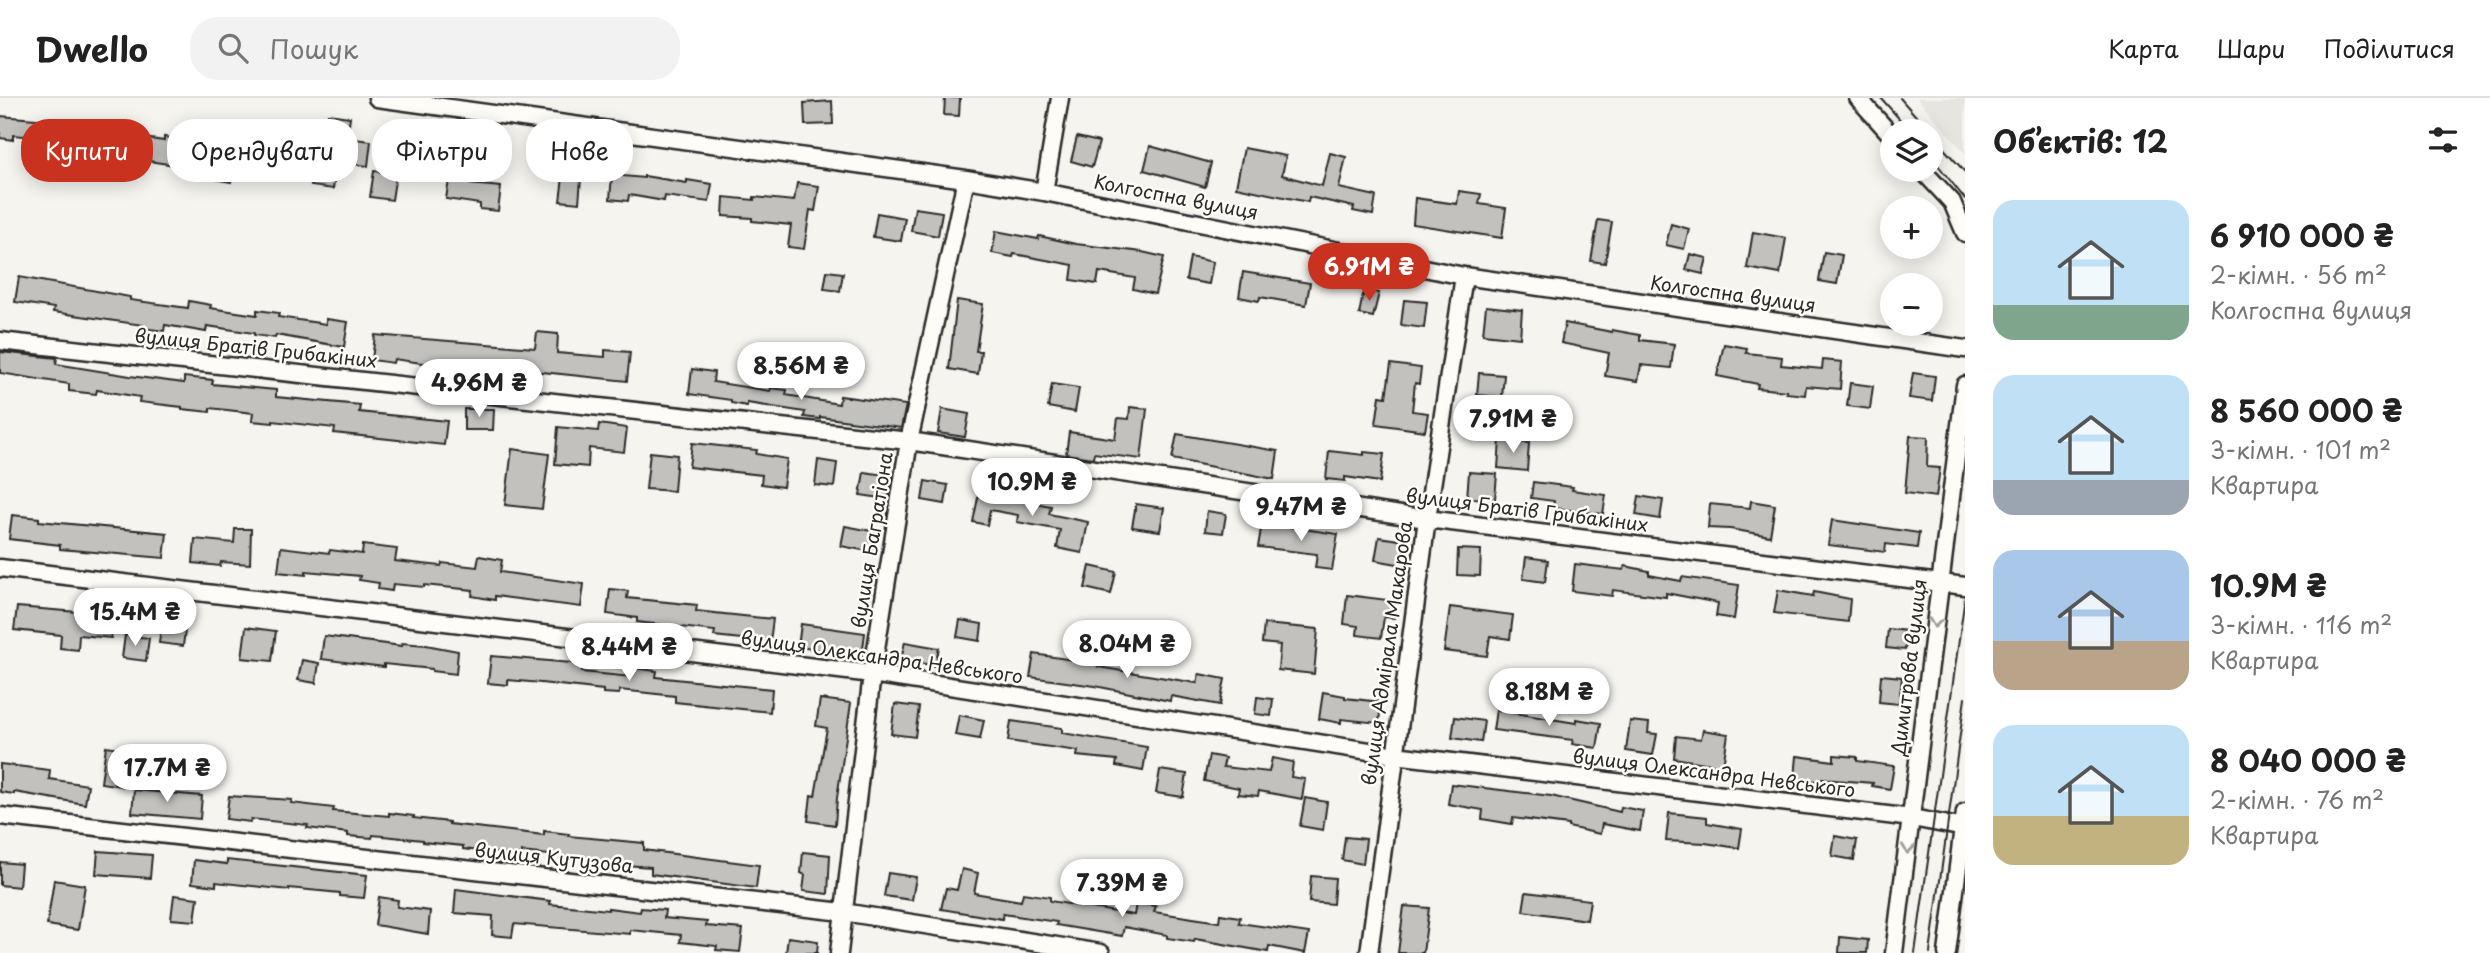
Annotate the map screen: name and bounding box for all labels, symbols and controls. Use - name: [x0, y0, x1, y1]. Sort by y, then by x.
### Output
- search box: [190, 17, 680, 80]
- text: Dwello: [35, 23, 148, 73]
- icon: search: [214, 29, 252, 67]
- text: Пошук: [270, 29, 358, 68]
- text: Карта: [2108, 30, 2179, 66]
- text: Шари: [2217, 30, 2286, 66]
- text: Поділитися: [2324, 30, 2455, 66]
- text: Об’єктів: 12: [1993, 118, 2168, 163]
- chip: Купити: [21, 119, 153, 182]
- chip: Орендувати: [167, 119, 358, 182]
- chip: Фільтри: [372, 119, 512, 182]
- chip: Нове: [526, 119, 633, 182]
- map controls: [1880, 119, 1943, 336]
- button: layers: [1880, 119, 1943, 182]
- icon: filters: [2424, 121, 2462, 159]
- street label: Колгоспна вулиця: [1092, 166, 1261, 226]
- button: +: [1880, 196, 1943, 259]
- text: 6 910 000 ₴: [2210, 212, 2394, 257]
- icon: home: [2049, 228, 2133, 312]
- pin: 6.91M ₴: [1304, 244, 1434, 303]
- text: 6.91M ₴: [1324, 248, 1414, 283]
- text: 2-кімн. · 56 m²: [2210, 257, 2387, 292]
- street label: Колгоспна вулиця: [1648, 268, 1818, 318]
- button: −: [1880, 273, 1943, 336]
- text: Колгоспна вулиця: [2210, 292, 2412, 327]
- street label: вулиця Братів Грибакіних: [133, 320, 379, 374]
- pin: 8.56M ₴: [736, 342, 866, 402]
- text: 8.56M ₴: [753, 347, 849, 382]
- pin: 4.96M ₴: [414, 360, 544, 419]
- text: 4.96M ₴: [431, 364, 527, 399]
- text: 8 560 000 ₴: [2210, 387, 2402, 432]
- pin: 7.91M ₴: [1448, 396, 1578, 455]
- text: 7.91M ₴: [1469, 400, 1557, 435]
- icon: home: [2049, 403, 2133, 487]
- text: 3-кімн. · 101 m²: [2210, 432, 2391, 467]
- street label: вулиця Багратіона: [843, 450, 899, 630]
- pin: 10.9M ₴: [967, 458, 1097, 518]
- text: 10.9M ₴: [987, 463, 1077, 498]
- text: Квартира: [2210, 467, 2318, 502]
- street label: вулиця Братів Грибакіних: [1404, 480, 1650, 538]
- pin: 9.47M ₴: [1236, 484, 1366, 543]
- text: 9.47M ₴: [1255, 488, 1347, 523]
- street label: вулиця Адмірала Макарова: [1354, 519, 1418, 787]
- text: 10.9M ₴: [2210, 562, 2327, 607]
- street label: Димитрова вулиця: [1883, 577, 1933, 758]
- icon: home: [2049, 578, 2133, 662]
- pin: 15.4M ₴: [70, 588, 200, 648]
- text: 15.4M ₴: [90, 593, 180, 628]
- text: 3-кімн. · 116 m²: [2210, 607, 2392, 642]
- one-way arrow: [1928, 617, 1943, 629]
- pin: 8.04M ₴: [1062, 620, 1192, 680]
- street label: вулиця Олександра Невського: [739, 622, 1025, 690]
- pin: 8.44M ₴: [564, 624, 694, 683]
- text: 8.04M ₴: [1078, 625, 1176, 660]
- text: 8.44M ₴: [581, 628, 677, 663]
- text: Квартира: [2210, 642, 2318, 677]
- pin: 8.18M ₴: [1484, 668, 1614, 728]
- text: 8.18M ₴: [1505, 673, 1593, 708]
- text: 8 040 000 ₴: [2210, 737, 2406, 782]
- street label: вулиця Олександра Невського: [1571, 741, 1857, 803]
- pin: 17.7M ₴: [102, 744, 232, 804]
- text: 17.7M ₴: [124, 749, 210, 784]
- icon: home: [2049, 753, 2133, 837]
- text: 2-кімн. · 76 m²: [2210, 782, 2384, 817]
- text: Квартира: [2210, 817, 2318, 852]
- street label: вулиця Кутузова: [473, 835, 635, 879]
- one-way arrow: [1900, 843, 1915, 855]
- pin: 7.39M ₴: [1057, 860, 1187, 919]
- text: 7.39M ₴: [1076, 864, 1168, 899]

